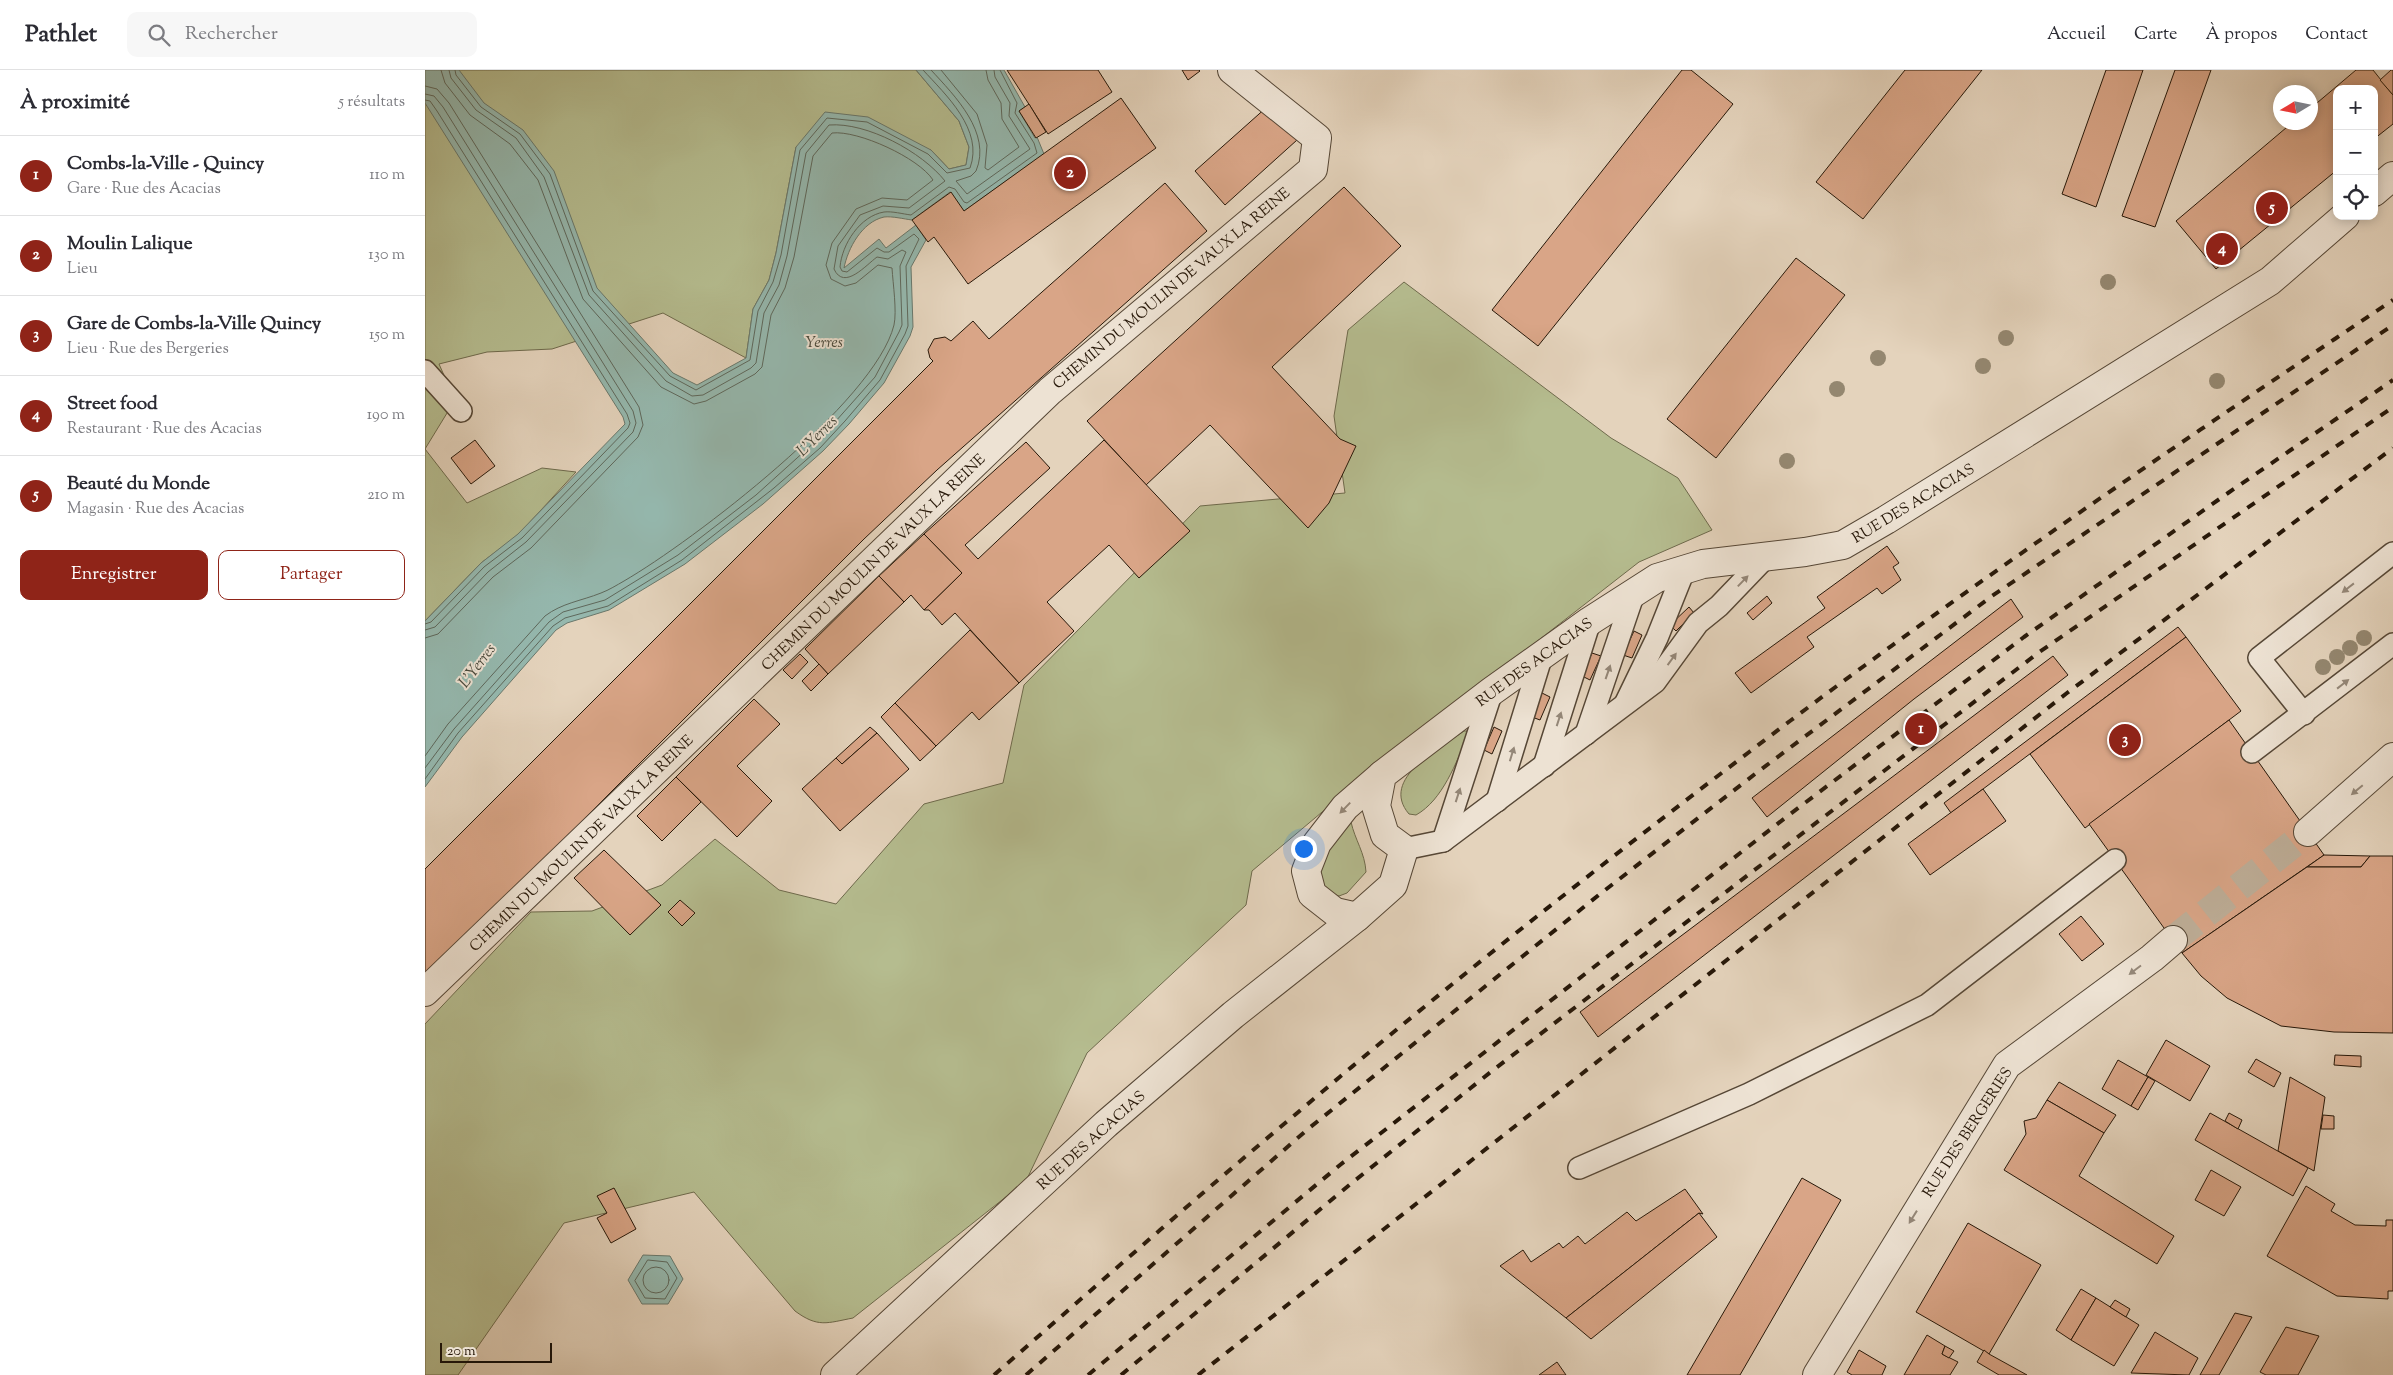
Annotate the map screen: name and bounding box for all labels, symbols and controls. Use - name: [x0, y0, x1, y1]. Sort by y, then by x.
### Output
- search box: [127, 12, 477, 57]
- text: Pathlet: [25, 18, 97, 52]
- icon: search: [145, 21, 173, 49]
- text: Rechercher: [185, 21, 278, 48]
- text: Accueil: [2047, 22, 2106, 48]
- text: Carte: [2134, 22, 2178, 48]
- text: À propos: [2206, 22, 2277, 48]
- text: Contact: [2305, 22, 2368, 48]
- north arrow: [2273, 85, 2318, 130]
- map controls: [2333, 85, 2378, 220]
- button: +: [2333, 85, 2378, 130]
- text: À proximité: [20, 88, 130, 118]
- text: 5 résultats: [338, 91, 405, 114]
- button: −: [2333, 130, 2378, 175]
- text: Combs-la-Ville - Quincy: [67, 151, 264, 178]
- pin: 2: [1054, 154, 1086, 192]
- text: 1: [33, 164, 39, 187]
- text: 110 m: [369, 164, 405, 187]
- button: locate: [2333, 175, 2378, 220]
- text: Gare · Rue des Acacias: [67, 178, 221, 201]
- street label: CHEMIN DU MOULIN DE VAUX LA REINE: [1049, 183, 1295, 395]
- pin: 5: [2256, 189, 2288, 227]
- pin: 4: [2206, 230, 2238, 268]
- text: Moulin Lalique: [67, 231, 193, 258]
- text: 2: [32, 244, 40, 267]
- text: 130 m: [368, 244, 405, 267]
- text: Lieu: [67, 258, 98, 281]
- text: Gare de Combs-la-Ville Quincy: [67, 311, 321, 338]
- text: 3: [33, 324, 39, 347]
- text: 150 m: [369, 324, 405, 347]
- water label: Yerres: [805, 332, 843, 355]
- text: Lieu · Rue des Bergeries: [67, 338, 229, 361]
- text: Street food: [67, 391, 158, 418]
- text: 4: [32, 404, 40, 427]
- text: 190 m: [367, 404, 405, 427]
- water label: L'Yerres: [792, 411, 844, 463]
- text: Restaurant · Rue des Acacias: [67, 418, 262, 441]
- street label: CHEMIN DU MOULIN DE VAUX LA REINE: [757, 450, 991, 676]
- street label: RUE DES ACACIAS: [1848, 459, 1979, 549]
- text: Beauté du Monde: [67, 471, 210, 498]
- text: 5: [33, 484, 39, 507]
- text: 210 m: [367, 484, 405, 507]
- text: Magasin · Rue des Acacias: [67, 498, 244, 521]
- button: Enregistrer: [20, 550, 208, 600]
- button: Partager: [218, 550, 405, 600]
- one-way arrow: [1737, 576, 1749, 588]
- one-way arrow: [2341, 583, 2354, 594]
- street label: RUE DES ACACIAS: [1472, 614, 1598, 713]
- water label: L'Yerres: [454, 640, 502, 694]
- one-way arrow: [1667, 652, 1677, 666]
- one-way arrow: [1605, 664, 1612, 679]
- one-way arrow: [2336, 678, 2349, 689]
- pin: 1: [1905, 710, 1937, 748]
- one-way arrow: [1556, 712, 1563, 727]
- pin: 3: [2109, 721, 2141, 759]
- street label: CHEMIN DU MOULIN DE VAUX LA REINE: [465, 731, 699, 957]
- one-way arrow: [1508, 746, 1516, 761]
- one-way arrow: [2351, 784, 2364, 795]
- one-way arrow: [1454, 787, 1462, 802]
- one-way arrow: [1339, 801, 1351, 813]
- your location: [1291, 836, 1317, 862]
- one-way arrow: [2129, 965, 2142, 976]
- street label: RUE DES BERGERIES: [1918, 1064, 2018, 1202]
- street label: RUE DES ACACIAS: [1033, 1087, 1151, 1196]
- one-way arrow: [1908, 1210, 1917, 1223]
- scale bar: [440, 1340, 553, 1363]
- text: 20 m: [447, 1342, 476, 1362]

